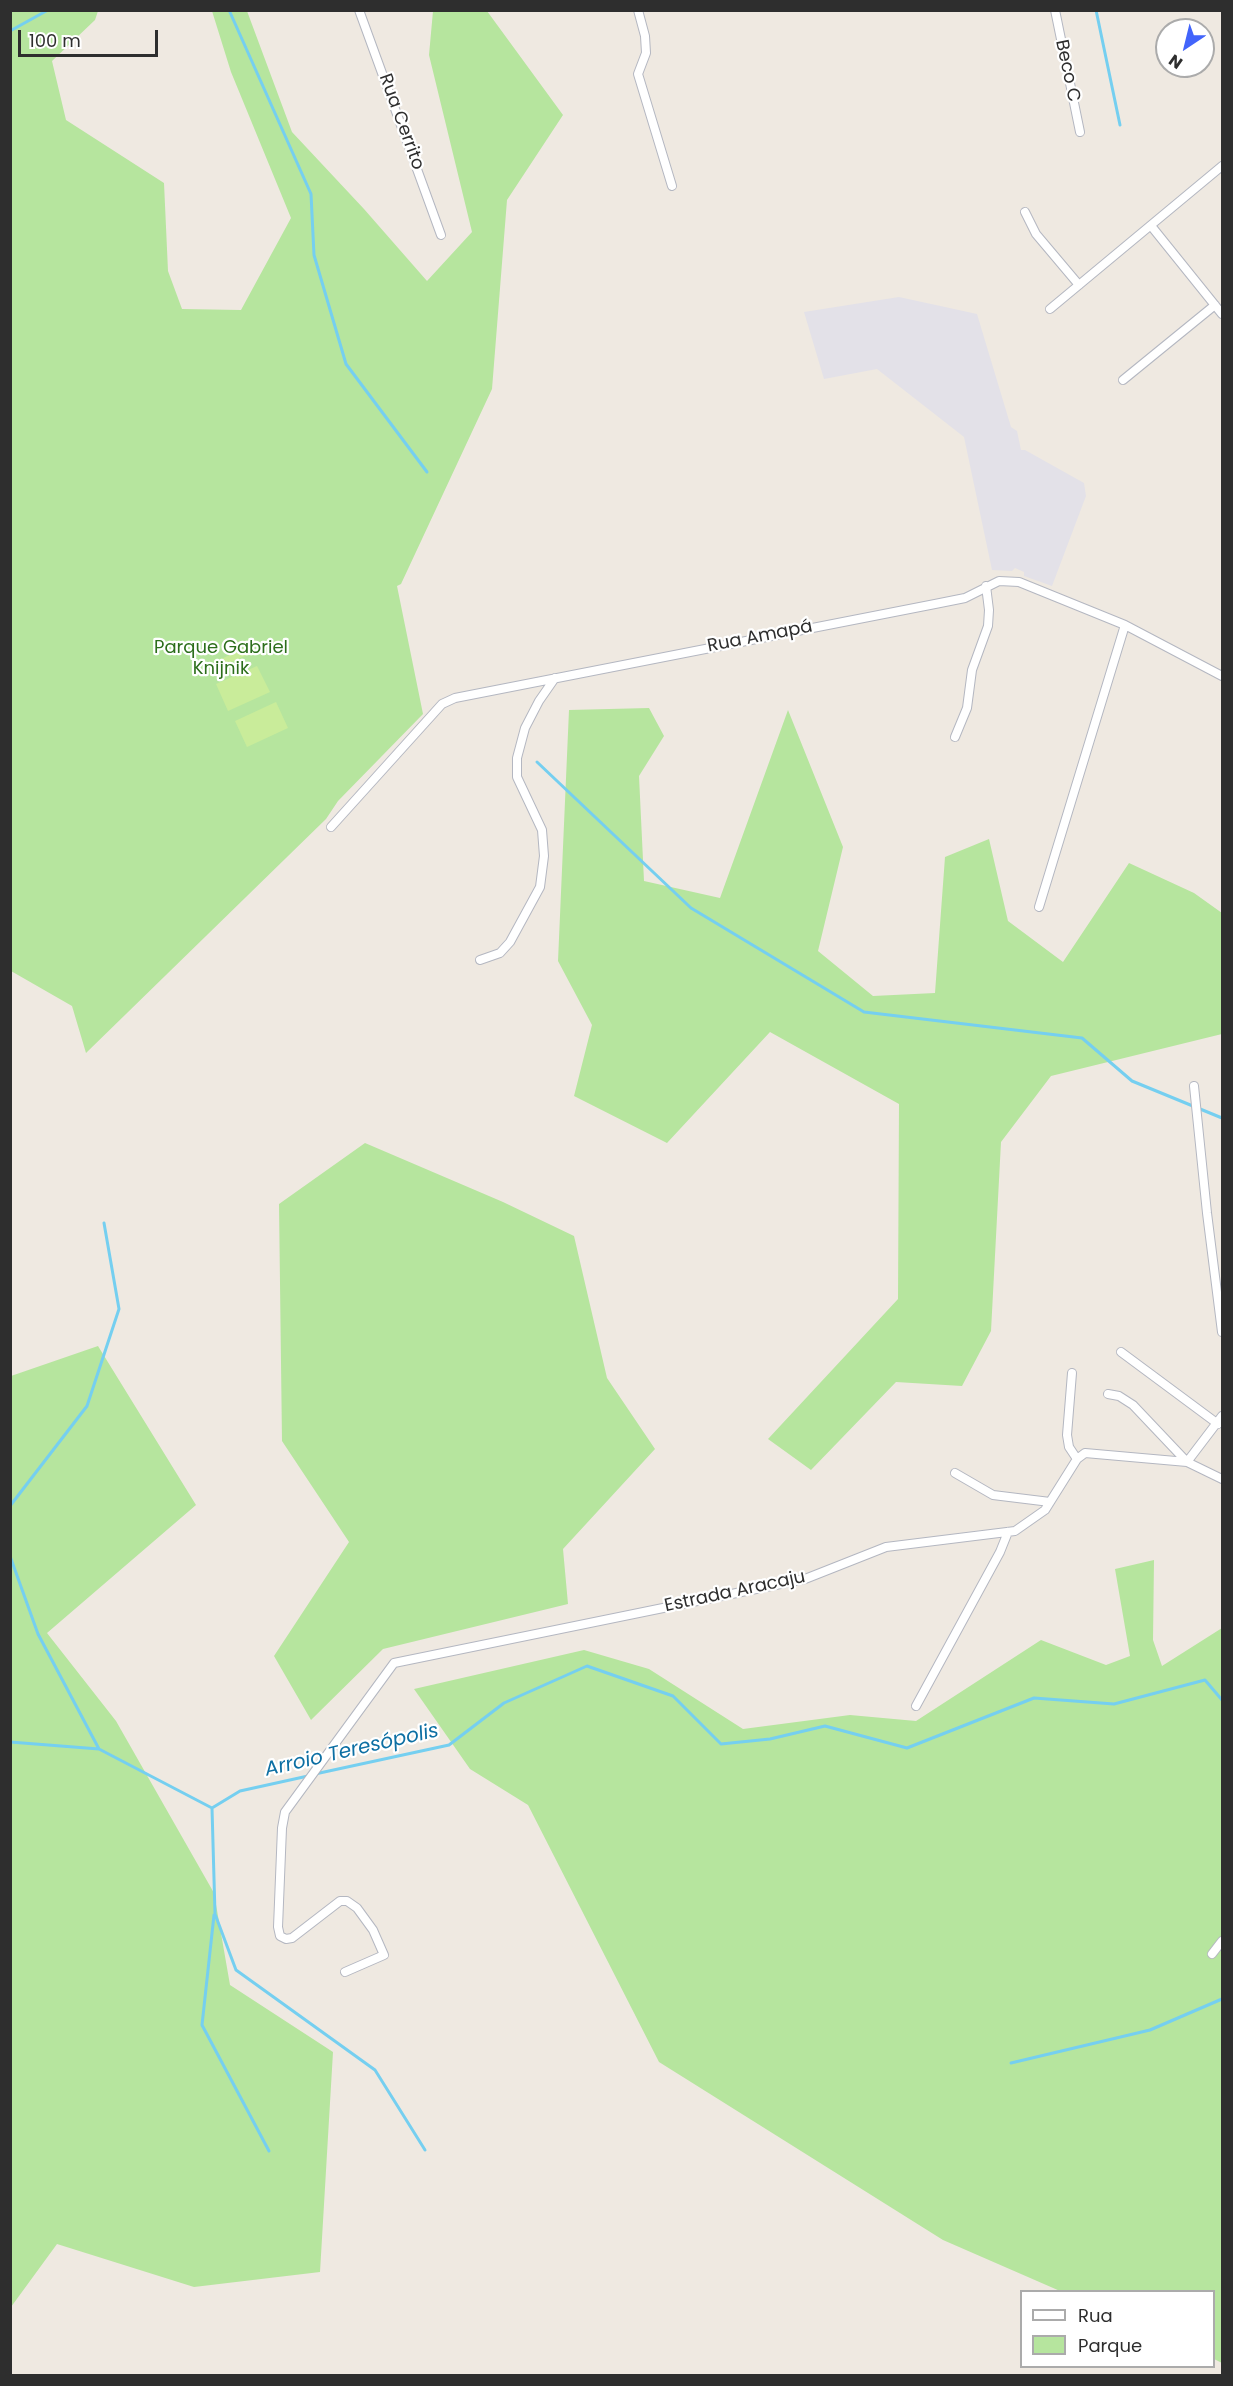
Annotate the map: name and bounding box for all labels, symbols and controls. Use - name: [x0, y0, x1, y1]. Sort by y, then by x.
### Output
- scale bar: [21, 18, 160, 56]
- north arrow: [1155, 18, 1215, 78]
- text: 100 m: [29, 28, 81, 53]
- street label: Beco C: [1050, 38, 1084, 104]
- text: N: [1164, 49, 1187, 74]
- street label: Rua Cerrito: [374, 71, 428, 173]
- street label: Rua Amapá: [706, 616, 814, 658]
- park label: Parque Gabriel Knijnik: [154, 637, 288, 680]
- street label: Estrada Aracaju: [663, 1567, 807, 1617]
- water label: Arroio Teresópolis: [263, 1719, 441, 1783]
- legend: [1020, 2290, 1215, 2368]
- text: Rua: [1078, 2303, 1113, 2328]
- text: Parque: [1078, 2333, 1142, 2358]

